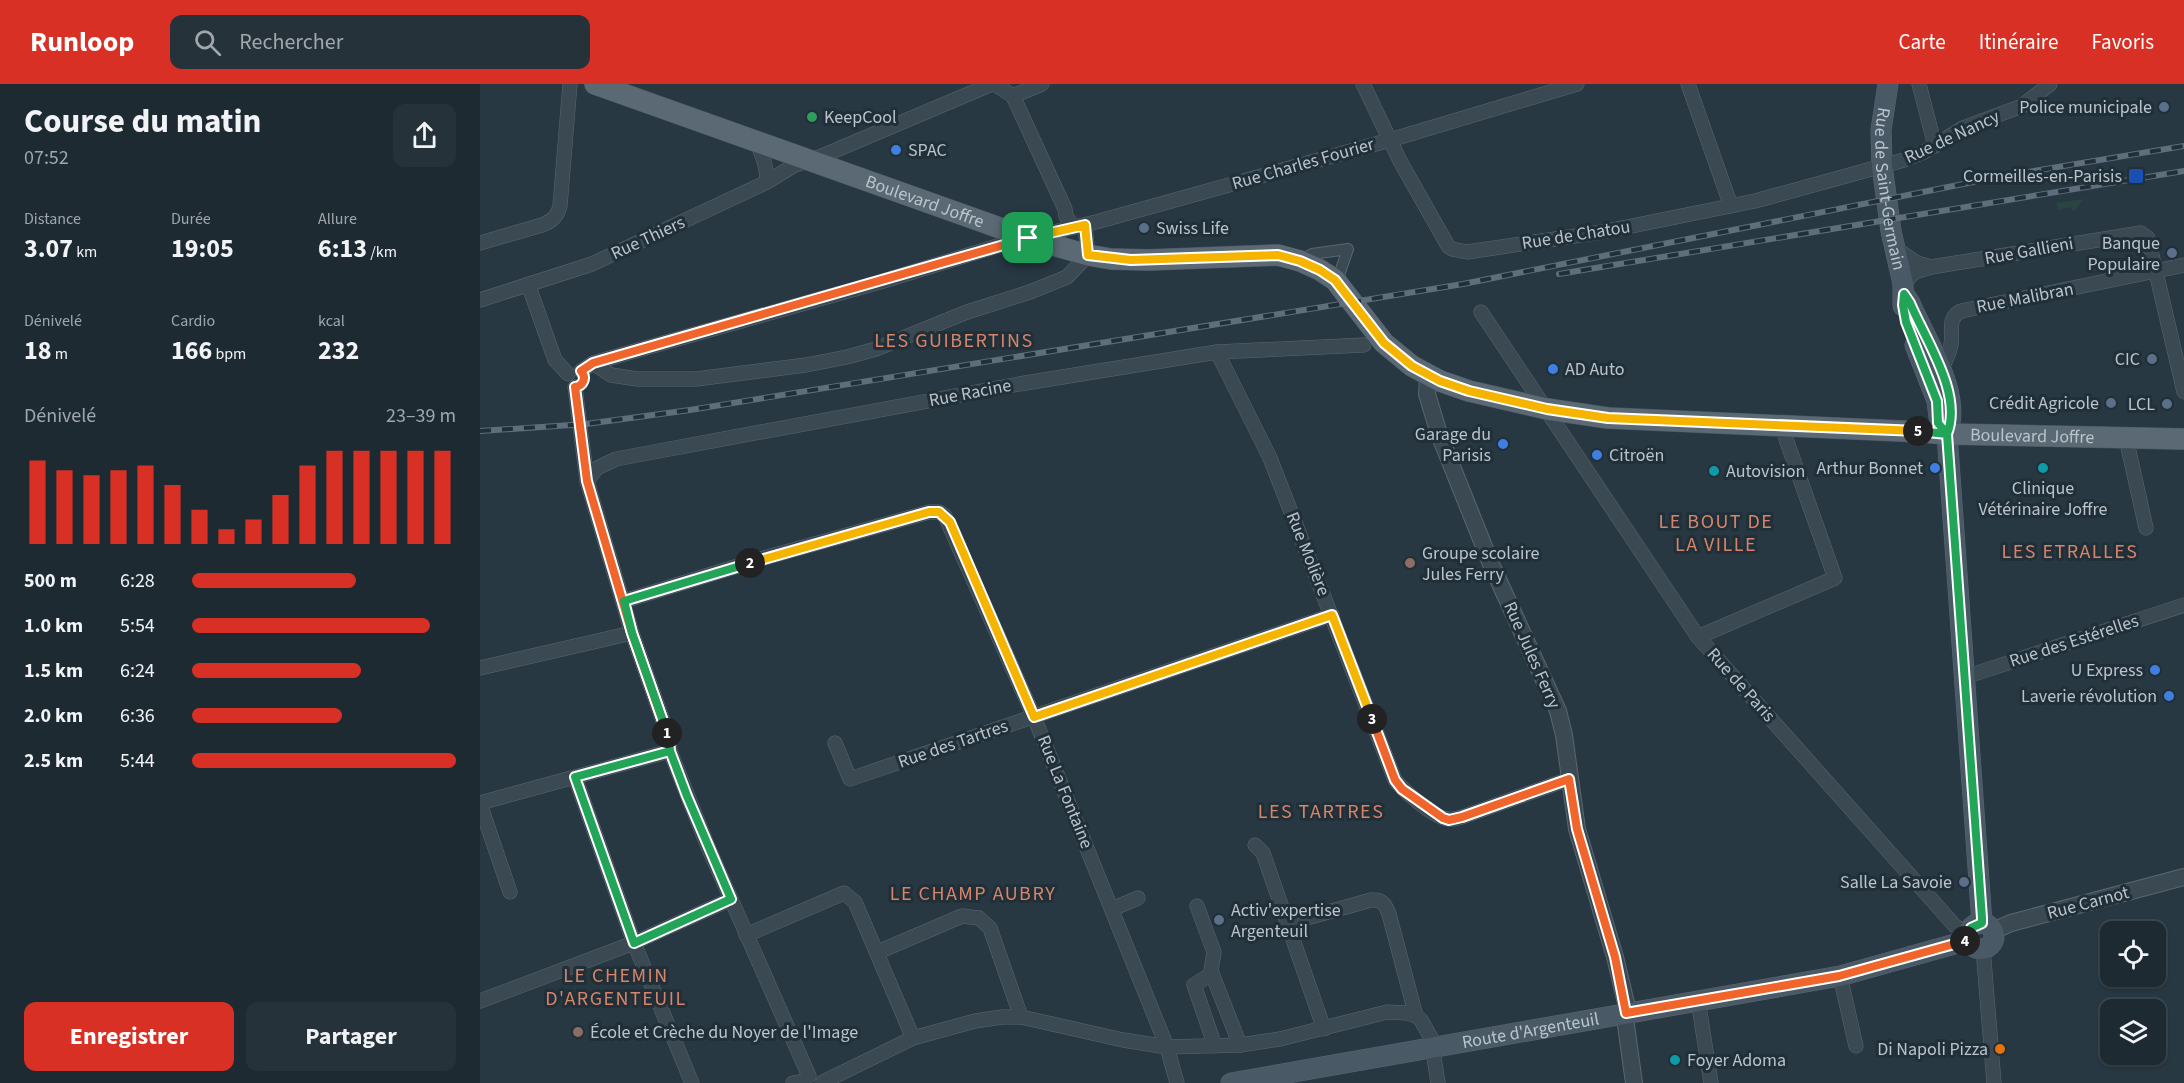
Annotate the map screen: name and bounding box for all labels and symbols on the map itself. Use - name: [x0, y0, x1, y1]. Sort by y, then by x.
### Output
- place label: Police municipale: [2019, 95, 2152, 120]
- marker: Police municipale: [2157, 100, 2171, 114]
- street label: Rue de Nancy: [1900, 104, 2004, 170]
- place label: KeepCool: [824, 105, 897, 130]
- street label: Rue de Saint-Germain: [1868, 106, 1912, 273]
- marker: KeepCool: [805, 110, 819, 124]
- street label: Rue Charles Fourier: [1229, 132, 1378, 196]
- place label: SPAC: [908, 138, 947, 163]
- marker: SPAC: [889, 143, 903, 157]
- place label: Cormeilles-en-Parisis: [1963, 164, 2122, 189]
- marker: Cormeilles-en-Parisis: [2127, 167, 2145, 185]
- street label: Boulevard Joffre: [862, 169, 988, 234]
- street label: Rue Thiers: [607, 210, 689, 266]
- pin: [1002, 212, 1053, 263]
- street label: Rue de Chatou: [1520, 214, 1632, 256]
- place label: Swiss Life: [1156, 216, 1229, 241]
- marker: Swiss Life: [1137, 221, 1151, 235]
- street label: Rue Gallieni: [1983, 231, 2075, 271]
- place label: Banque Populaire: [2088, 231, 2160, 277]
- marker: Banque Populaire: [2165, 246, 2179, 260]
- street label: Rue Malibran: [1974, 276, 2076, 320]
- district label: LES GUIBERTINS: [874, 327, 1034, 355]
- place label: CIC: [2115, 347, 2140, 372]
- marker: CIC: [2145, 352, 2159, 366]
- place label: AD Auto: [1565, 357, 1625, 382]
- marker: AD Auto: [1546, 362, 1560, 376]
- street label: Rue Racine: [927, 373, 1013, 413]
- place label: Crédit Agricole: [1989, 391, 2099, 416]
- place label: LCL: [2128, 392, 2155, 417]
- marker: Crédit Agricole: [2104, 396, 2118, 410]
- marker: LCL: [2160, 397, 2174, 411]
- pin: 5: [1903, 416, 1933, 446]
- place label: Garage du Parisis: [1415, 422, 1491, 468]
- street label: Boulevard Joffre: [1970, 422, 2095, 450]
- marker: Garage du Parisis: [1496, 437, 1510, 451]
- place label: Citroën: [1609, 443, 1664, 468]
- marker: Citroën: [1590, 448, 1604, 462]
- place label: Arthur Bonnet: [1817, 456, 1923, 481]
- place label: Autovision: [1726, 459, 1805, 484]
- marker: Arthur Bonnet: [1928, 461, 1942, 475]
- marker: Clinique Vétérinaire Joffre: [2036, 461, 2050, 475]
- marker: Autovision: [1707, 464, 1721, 478]
- place label: Clinique Vétérinaire Joffre: [1979, 476, 2107, 522]
- street label: Rue Molière: [1280, 508, 1336, 600]
- district label: LE BOUT DE LA VILLE: [1659, 508, 1773, 559]
- district label: LES ETRALLES: [2001, 538, 2139, 566]
- place label: Groupe scolaire Jules Ferry: [1422, 541, 1540, 587]
- pin: 2: [735, 548, 765, 578]
- marker: Groupe scolaire Jules Ferry: [1403, 556, 1417, 570]
- street label: Rue Jules Ferry: [1497, 598, 1567, 713]
- street label: Rue des Estérelles: [2006, 608, 2142, 674]
- street label: Rue de Paris: [1701, 643, 1781, 727]
- place label: U Express: [2071, 658, 2143, 683]
- marker: U Express: [2148, 663, 2162, 677]
- place label: Laverie révolution: [2021, 684, 2157, 709]
- marker: Laverie révolution: [2162, 689, 2176, 703]
- pin: 3: [1357, 704, 1387, 734]
- street label: Rue des Tartres: [895, 713, 1011, 775]
- pin: 1: [652, 718, 682, 748]
- street label: Rue La Fontaine: [1031, 732, 1099, 852]
- district label: LES TARTRES: [1258, 798, 1384, 826]
- place label: Salle La Savoie: [1840, 870, 1952, 895]
- marker: Salle La Savoie: [1957, 875, 1971, 889]
- district label: LE CHAMP AUBRY: [890, 880, 1056, 908]
- street label: Rue Carnot: [2044, 880, 2132, 926]
- place label: Activ'expertise Argenteuil: [1231, 898, 1341, 944]
- marker: Activ'expertise Argenteuil: [1212, 913, 1226, 927]
- pin: 4: [1950, 926, 1980, 956]
- district label: LE CHEMIN D'ARGENTEUIL: [545, 962, 687, 1013]
- street label: Route d'Argenteuil: [1460, 1006, 1601, 1055]
- place label: École et Crèche du Noyer de l'Image: [590, 1020, 858, 1045]
- marker: École et Crèche du Noyer de l'Image: [571, 1025, 585, 1039]
- place label: Di Napoli Pizza: [1877, 1037, 1988, 1062]
- marker: Di Napoli Pizza: [1993, 1042, 2007, 1056]
- place label: Foyer Adoma: [1687, 1048, 1786, 1073]
- marker: Foyer Adoma: [1668, 1053, 1682, 1067]

